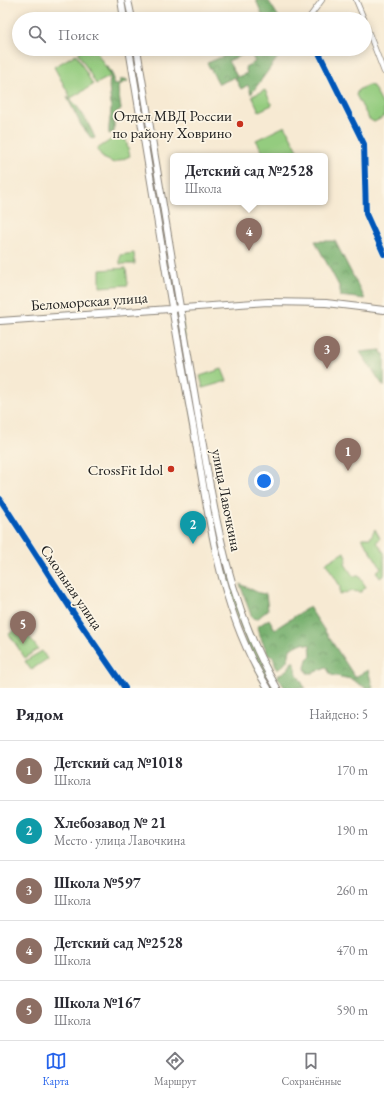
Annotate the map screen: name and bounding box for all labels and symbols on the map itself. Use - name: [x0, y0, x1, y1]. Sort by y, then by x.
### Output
- place label: Отдел МВД России по району Ховрино: [112, 106, 232, 142]
- marker: Отдел МВД России по району Ховрино: [235, 119, 245, 129]
- pin: 4: [236, 218, 262, 251]
- street label: Беломорская улица: [30, 287, 148, 315]
- pin: 3: [314, 336, 340, 369]
- pin: 1: [335, 438, 361, 471]
- street label: улица Лавочкина: [208, 447, 246, 553]
- place label: CrossFit Idol: [88, 460, 163, 479]
- marker: CrossFit Idol: [166, 464, 176, 474]
- your location: [254, 471, 274, 491]
- pin: 2: [180, 511, 206, 544]
- street label: Смольная улица: [37, 541, 107, 633]
- pin: 5: [10, 611, 36, 644]

